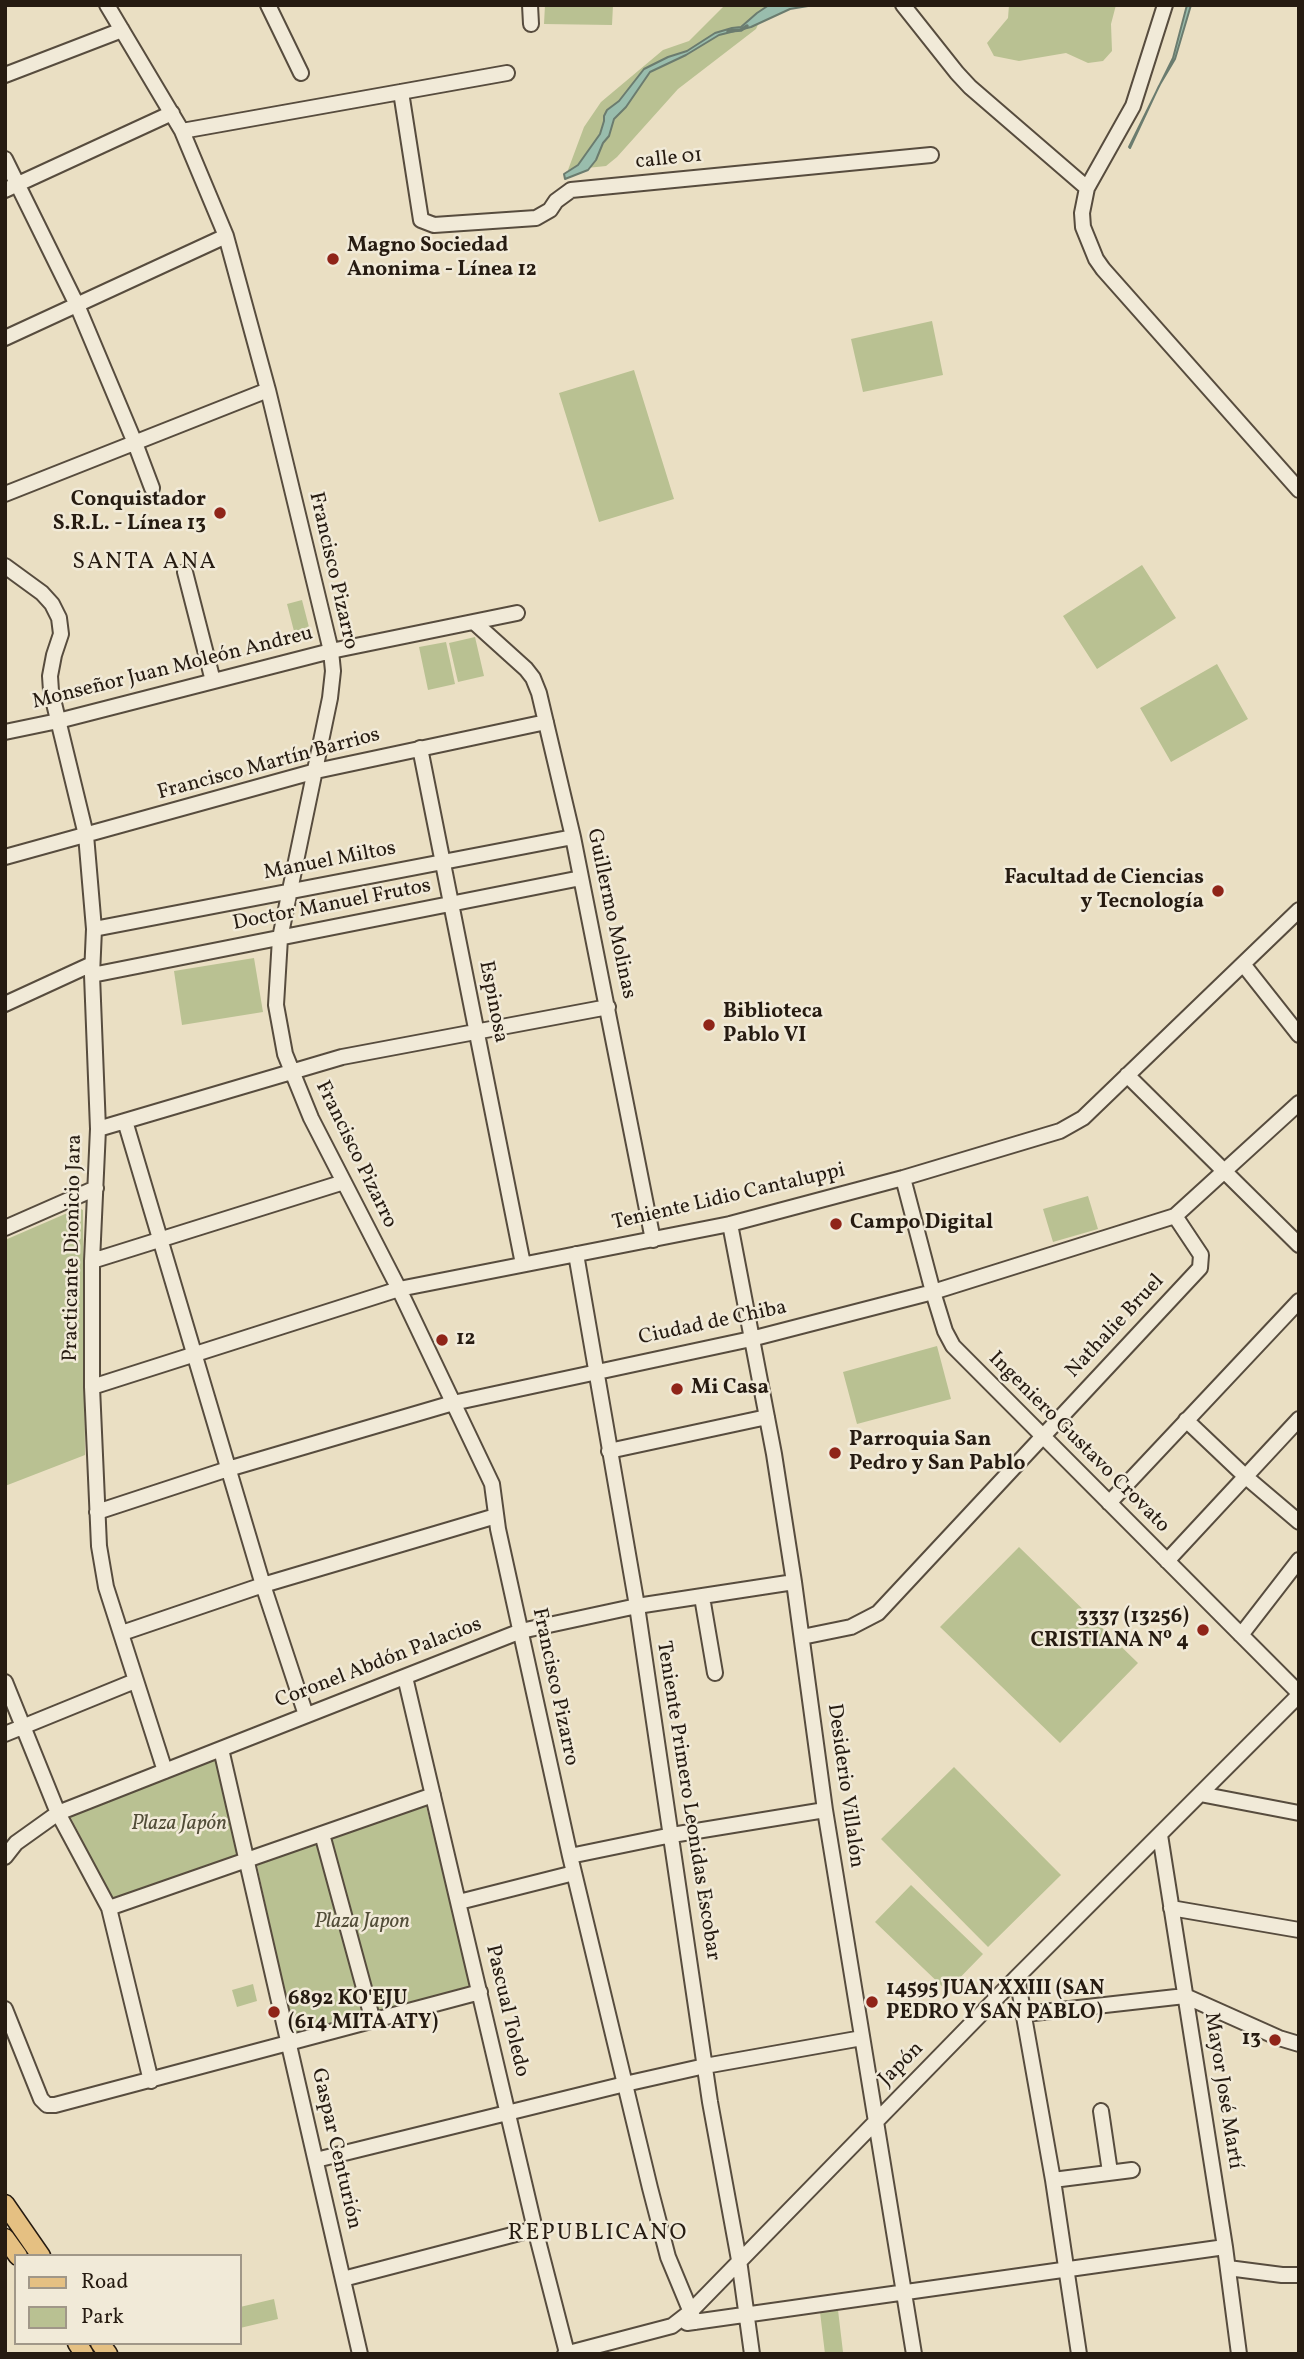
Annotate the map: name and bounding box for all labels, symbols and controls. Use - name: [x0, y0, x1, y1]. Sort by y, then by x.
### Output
- street label: calle 01: [634, 144, 704, 176]
- place label: Magno Sociedad Anonima - Línea 12: [347, 234, 537, 284]
- marker: Magno Sociedad Anonima - Línea 12: [325, 251, 341, 267]
- place label: Conquistador S.R.L. - Línea 13: [53, 488, 206, 538]
- street label: Francisco Pizarro: [302, 490, 362, 652]
- marker: Conquistador S.R.L. - Línea 13: [212, 505, 228, 521]
- district label: SANTA ANA: [73, 550, 217, 578]
- street label: Monseñor Juan Moleón Andreu: [30, 622, 316, 716]
- street label: Francisco Martín Barrios: [155, 723, 383, 807]
- street label: Guillermo Molinas: [580, 827, 640, 1001]
- street label: Manuel Miltos: [262, 837, 398, 887]
- place label: Facultad de Ciencias y Tecnología: [1004, 866, 1204, 916]
- street label: Doctor Manuel Frutos: [231, 874, 433, 938]
- marker: Facultad de Ciencias y Tecnología: [1210, 883, 1226, 899]
- street label: Espinosa: [472, 959, 512, 1045]
- place label: Biblioteca Pablo VI: [723, 1000, 823, 1050]
- marker: Biblioteca Pablo VI: [701, 1017, 717, 1033]
- street label: Francisco Pizarro: [308, 1077, 402, 1233]
- street label: Practicante Dionicio Jara: [59, 1134, 89, 1362]
- street label: Teniente Lidio Cantaluppi: [610, 1159, 848, 1237]
- place label: Campo Digital: [850, 1211, 993, 1237]
- marker: Campo Digital: [828, 1216, 844, 1232]
- street label: Nathalie Bruel: [1062, 1270, 1170, 1384]
- street label: Ciudad de Chiba: [637, 1296, 789, 1352]
- place label: 12: [456, 1327, 475, 1353]
- marker: 12: [434, 1332, 450, 1348]
- street label: Ingeniero Gustavo Crovato: [982, 1347, 1174, 1539]
- place label: Mi Casa: [691, 1376, 769, 1402]
- marker: Mi Casa: [669, 1381, 685, 1397]
- place label: Parroquia San Pedro y San Pablo: [849, 1428, 1025, 1478]
- marker: Parroquia San Pedro y San Pablo: [827, 1445, 843, 1461]
- place label: 3337 (13256) CRISTIANA Nº 4: [1031, 1605, 1189, 1655]
- street label: Francisco Pizarro: [525, 1606, 583, 1768]
- street label: Coronel Abdón Palacios: [272, 1613, 486, 1715]
- marker: 3337 (13256) CRISTIANA Nº 4: [1195, 1622, 1211, 1638]
- street label: Teniente Primero Leonidas Escobar: [649, 1639, 725, 1963]
- street label: Desiderio Villalón: [820, 1702, 868, 1870]
- park label: Plaza Japón: [131, 1812, 227, 1838]
- park label: Plaza Japon: [314, 1910, 410, 1936]
- street label: Pascual Toledo: [479, 1942, 533, 2080]
- place label: 14595 JUAN XXIII (SAN PEDRO Y SAN PABLO): [886, 1977, 1104, 2027]
- place label: 6892 KO'EJU (614 MITA ATY): [288, 1987, 438, 2037]
- marker: 14595 JUAN XXIII (SAN PEDRO Y SAN PABLO): [864, 1994, 880, 2010]
- marker: 6892 KO'EJU (614 MITA ATY): [266, 2004, 282, 2020]
- street label: Mayor José Martí: [1197, 2011, 1247, 2171]
- place label: 13: [1242, 2027, 1261, 2053]
- marker: 13: [1267, 2032, 1283, 2048]
- street label: Japón: [874, 2037, 930, 2093]
- street label: Gaspar Centurión: [304, 2066, 366, 2232]
- district label: REPUBLICANO: [509, 2221, 687, 2249]
- legend: [14, 2254, 242, 2345]
- text: Road: [81, 2268, 128, 2297]
- text: Park: [81, 2303, 124, 2332]

